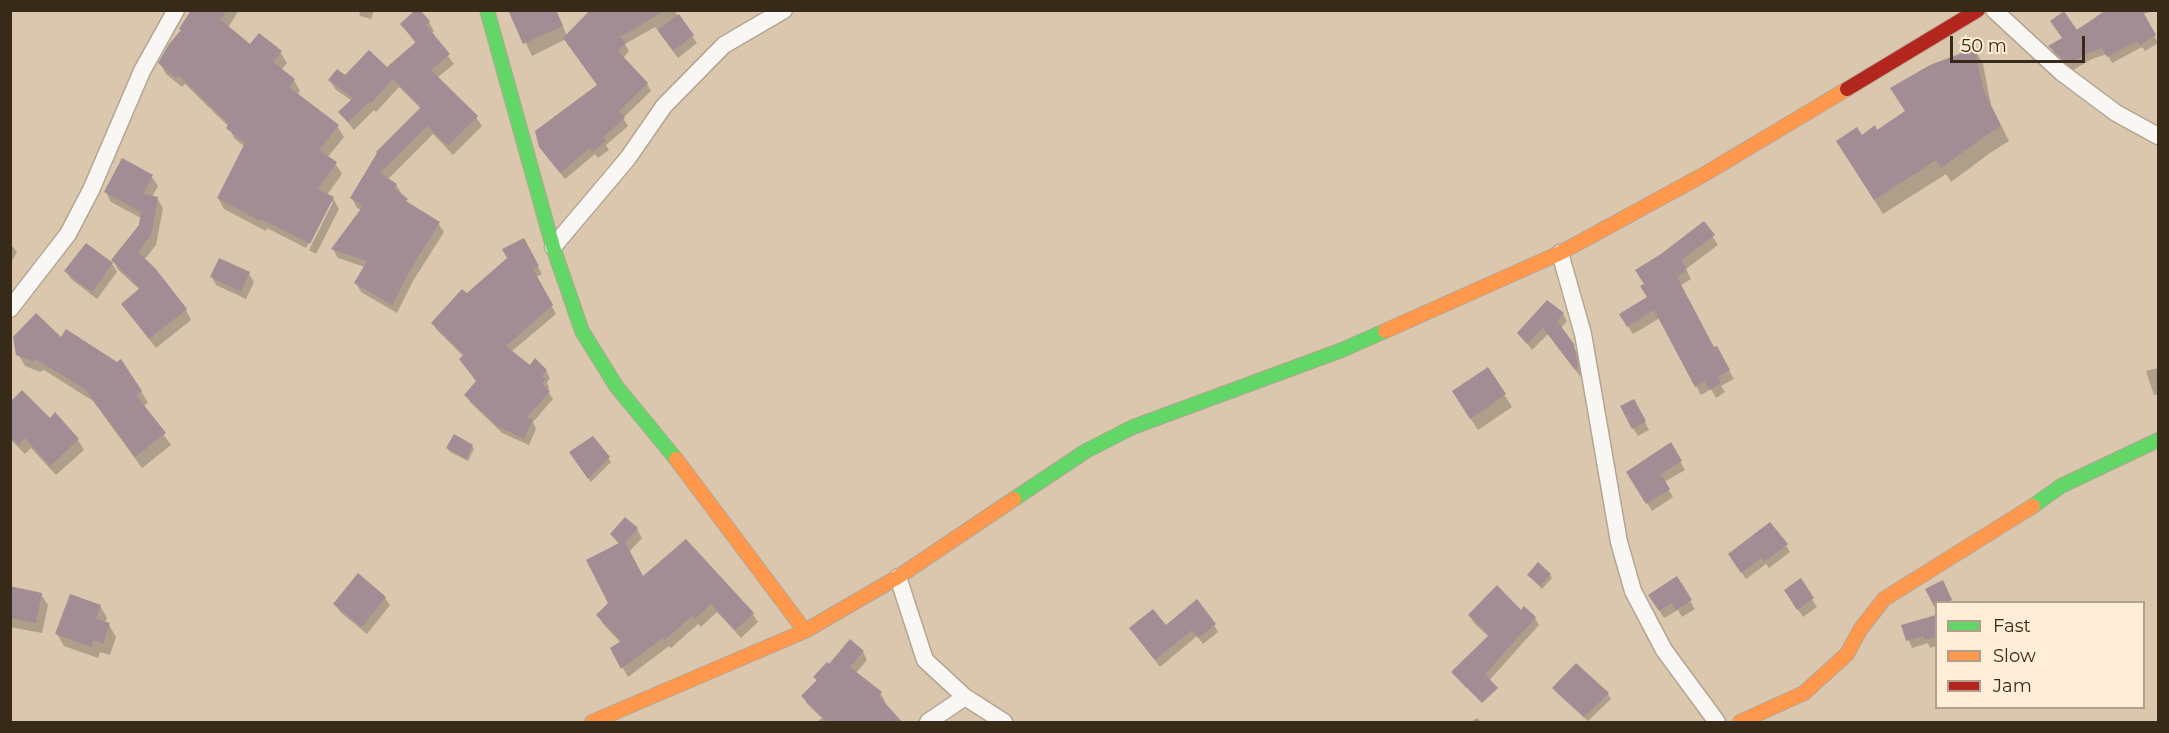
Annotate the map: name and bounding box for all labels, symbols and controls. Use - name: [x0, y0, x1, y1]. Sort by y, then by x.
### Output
- scale bar: [1953, 24, 2088, 62]
- text: 50 m: [1961, 35, 2007, 57]
- legend: [1935, 601, 2145, 709]
- text: Fast: [1993, 615, 2031, 637]
- text: Slow: [1993, 645, 2036, 667]
- text: Jam: [1993, 675, 2032, 697]

